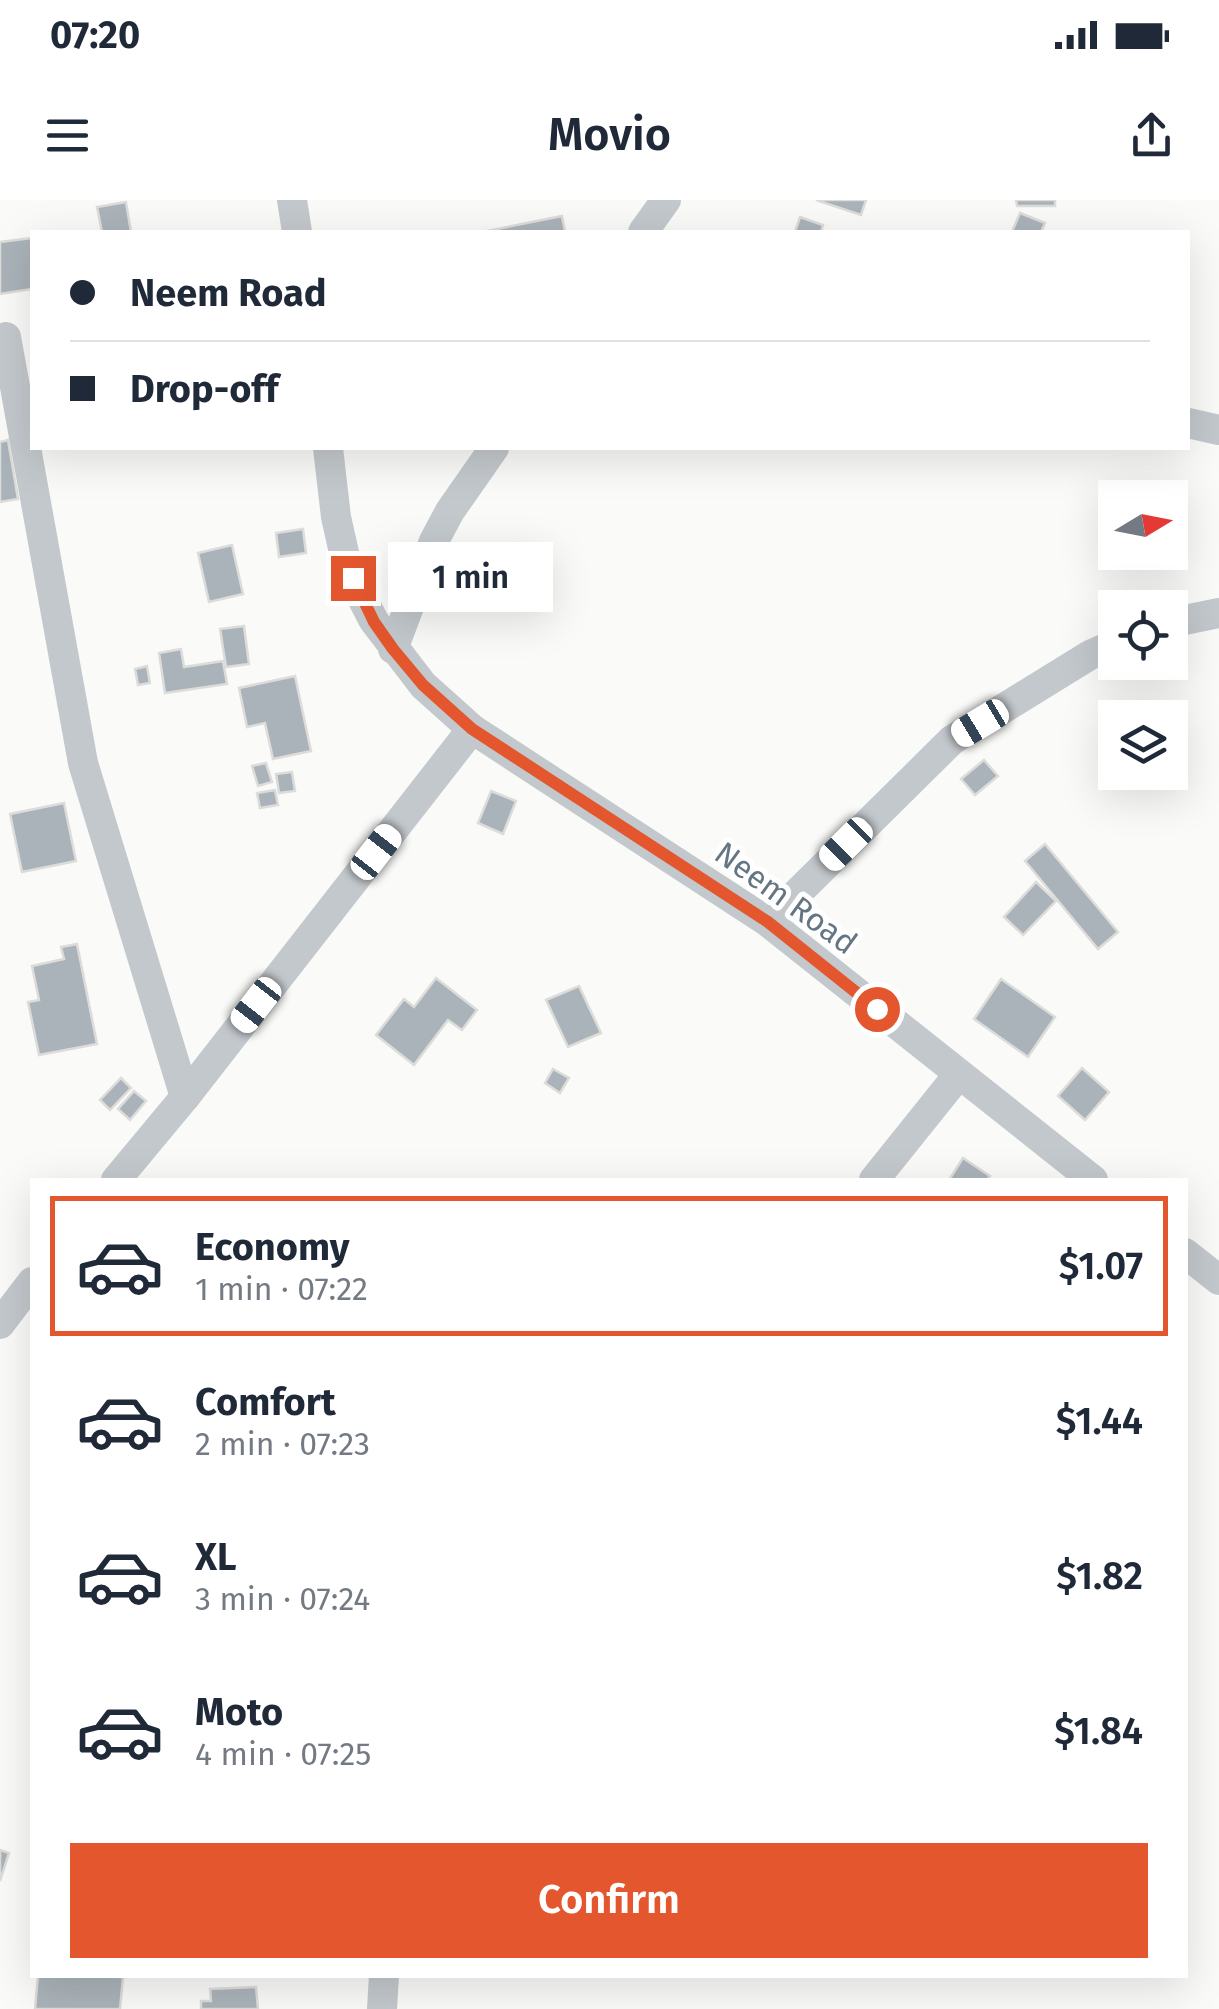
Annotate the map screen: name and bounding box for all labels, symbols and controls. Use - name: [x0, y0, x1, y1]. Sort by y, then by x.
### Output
- text: 07:20: [50, 12, 140, 58]
- icon: menu: [40, 108, 95, 163]
- text: Movio: [548, 108, 671, 162]
- icon: share: [1124, 108, 1179, 163]
- text: Neem Road: [130, 270, 327, 316]
- text: Drop-off: [130, 366, 278, 412]
- north arrow: [1098, 480, 1188, 570]
- map controls: [1098, 480, 1188, 790]
- callout: 1 min: [388, 543, 553, 613]
- route end: [331, 556, 376, 601]
- text: 1 min: [432, 558, 509, 596]
- button: locate: [1098, 590, 1188, 680]
- car: [947, 695, 1013, 751]
- button: layers: [1098, 700, 1188, 790]
- car: [814, 812, 878, 876]
- car: [346, 819, 406, 885]
- street label: Neem Road: [708, 834, 864, 962]
- car: [226, 972, 286, 1038]
- route start: [855, 987, 900, 1032]
- icon: car: [75, 1221, 165, 1311]
- text: Economy: [195, 1224, 350, 1270]
- text: $1.07: [1059, 1243, 1143, 1289]
- text: 1 min · 07:22: [195, 1270, 368, 1308]
- icon: car: [75, 1376, 165, 1466]
- text: Comfort: [195, 1379, 336, 1425]
- text: $1.44: [1056, 1398, 1143, 1444]
- text: 2 min · 07:23: [195, 1425, 370, 1463]
- icon: car: [75, 1531, 165, 1621]
- text: XL: [195, 1534, 237, 1580]
- text: $1.82: [1056, 1553, 1143, 1599]
- text: 3 min · 07:24: [195, 1580, 370, 1618]
- icon: car: [75, 1686, 165, 1776]
- text: Moto: [195, 1689, 283, 1735]
- text: $1.84: [1054, 1708, 1143, 1754]
- text: 4 min · 07:25: [195, 1735, 371, 1773]
- button: Confirm: [70, 1843, 1148, 1958]

